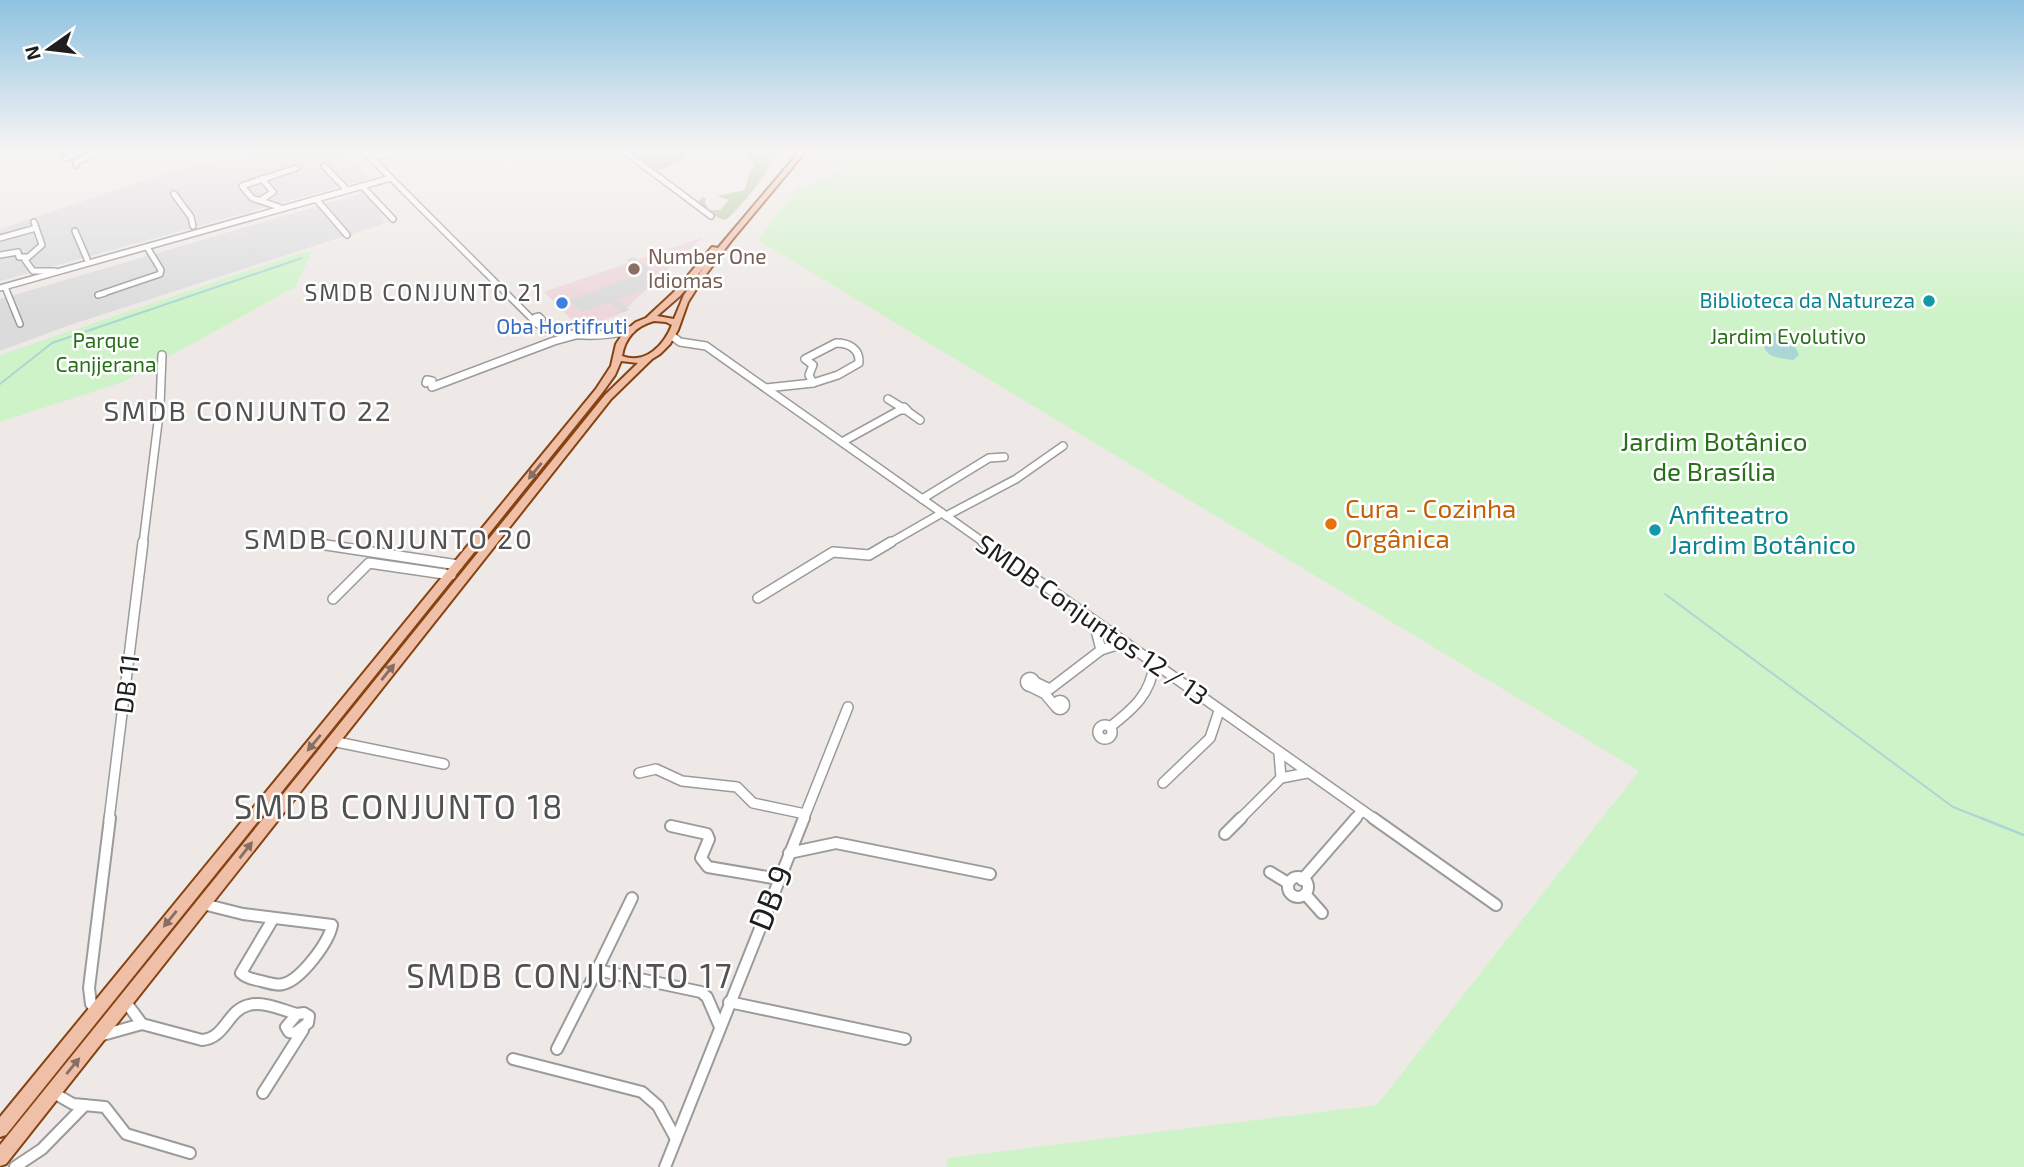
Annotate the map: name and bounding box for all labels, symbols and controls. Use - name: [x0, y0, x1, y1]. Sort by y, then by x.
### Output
- north arrow: [14, 14, 84, 84]
- text: N: [19, 44, 45, 63]
- place label: Number One Idiomas: [648, 243, 767, 292]
- marker: Number One Idiomas: [626, 261, 642, 277]
- district label: SMDB CONJUNTO 21: [304, 278, 544, 306]
- place label: Biblioteca da Natureza: [1699, 287, 1915, 312]
- marker: Biblioteca da Natureza: [1921, 293, 1937, 309]
- marker: Oba Hortifruti: [554, 295, 570, 311]
- place label: Oba Hortifruti: [496, 313, 628, 338]
- park label: Jardim Evolutivo: [1710, 323, 1866, 348]
- park label: Parque Canjjerana: [55, 327, 157, 377]
- district label: SMDB CONJUNTO 22: [104, 393, 392, 427]
- park label: Jardim Botânico de Brasília: [1620, 425, 1808, 486]
- one-way arrow: [528, 462, 543, 479]
- place label: Cura - Cozinha Orgânica: [1345, 492, 1516, 553]
- place label: Anfiteatro Jardim Botânico: [1669, 498, 1856, 559]
- marker: Cura - Cozinha Orgânica: [1323, 516, 1339, 532]
- district label: SMDB CONJUNTO 20: [244, 521, 534, 555]
- marker: Anfiteatro Jardim Botânico: [1647, 522, 1663, 538]
- street label: SMDB Conjuntos 12 / 13: [971, 527, 1215, 711]
- street label: DB 11: [106, 652, 145, 715]
- one-way arrow: [380, 664, 395, 682]
- one-way arrow: [307, 734, 322, 751]
- district label: SMDB CONJUNTO 18: [234, 786, 564, 826]
- one-way arrow: [238, 841, 252, 859]
- street label: DB 9: [739, 859, 799, 935]
- one-way arrow: [163, 909, 178, 927]
- district label: SMDB CONJUNTO 17: [406, 955, 734, 995]
- one-way arrow: [65, 1057, 80, 1075]

